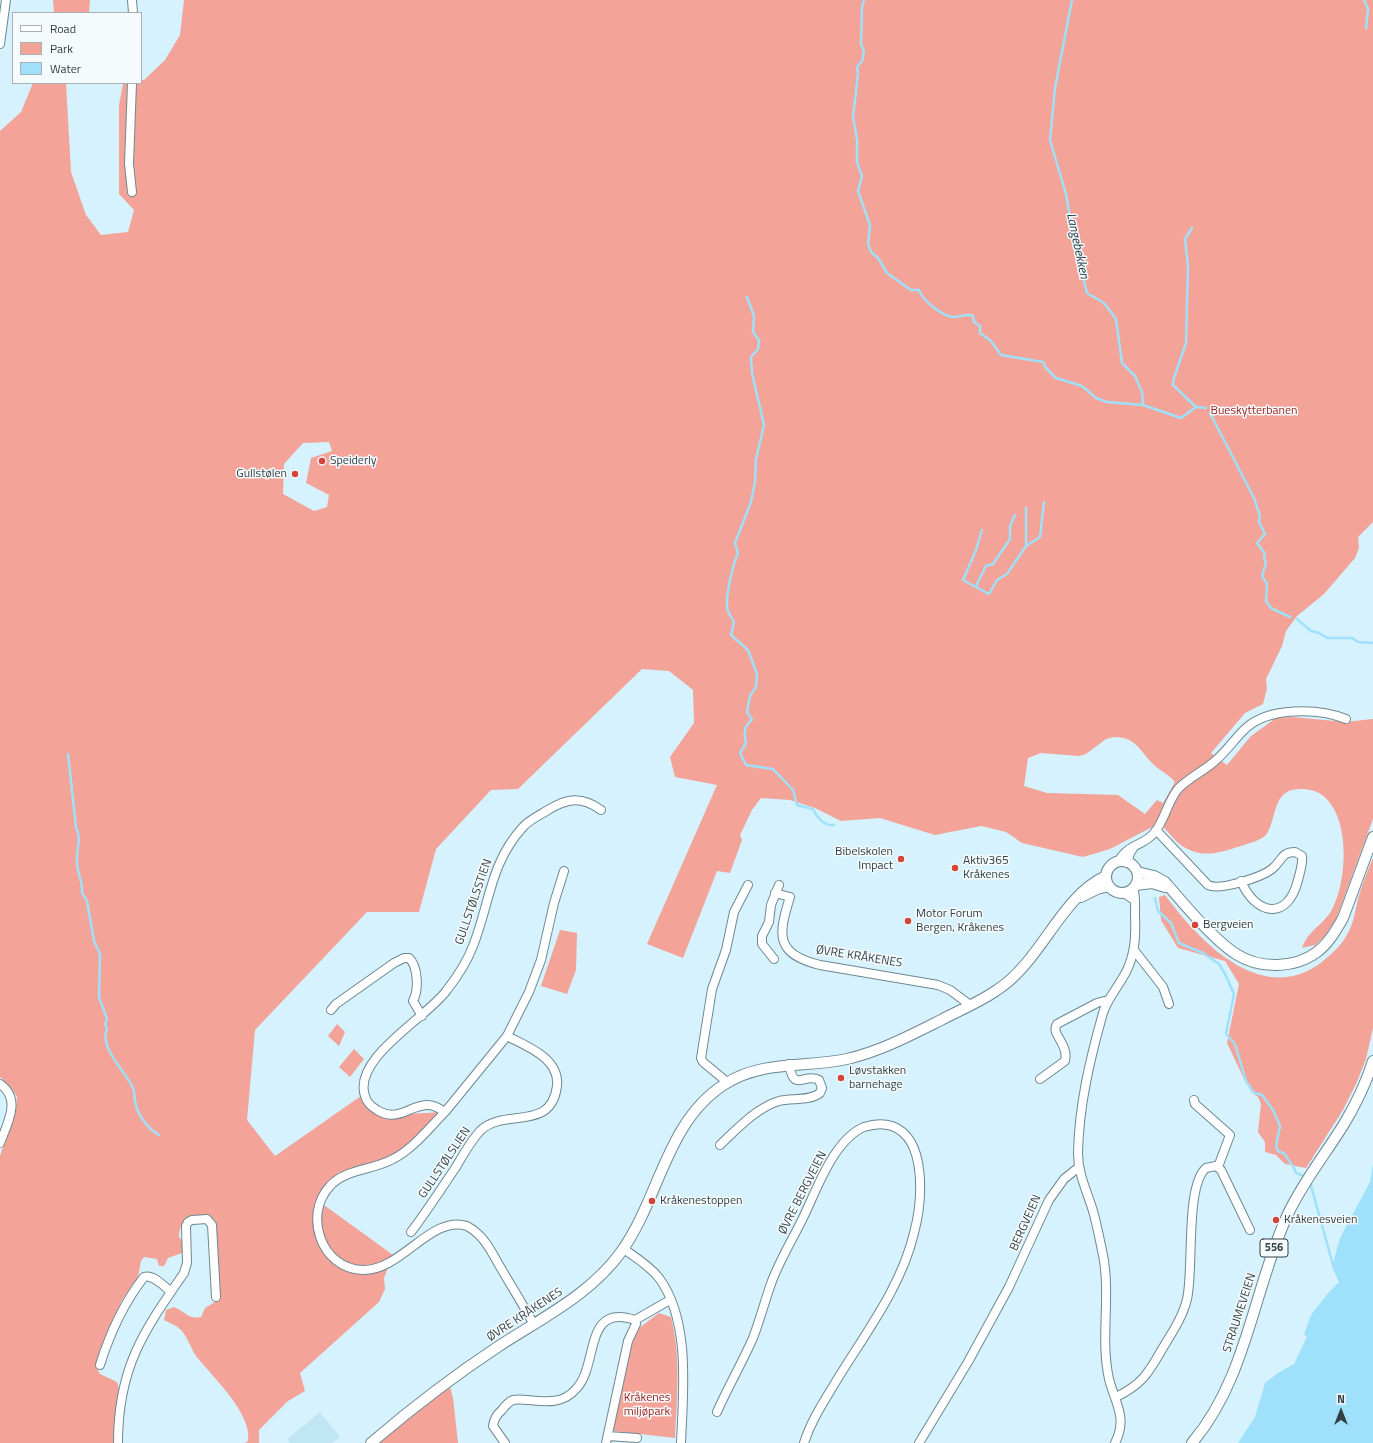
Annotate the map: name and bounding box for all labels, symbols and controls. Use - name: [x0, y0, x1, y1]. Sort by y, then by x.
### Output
- legend: [12, 12, 142, 84]
- text: Road: [50, 19, 76, 38]
- text: Park: [50, 39, 73, 58]
- text: Water: [50, 59, 81, 78]
- water label: Langebekken: [1062, 212, 1092, 280]
- park label: Bueskytterbanen: [1211, 404, 1297, 418]
- place label: Speiderly: [330, 454, 377, 468]
- marker: Speiderly: [317, 456, 327, 466]
- place label: Gullstølen: [236, 467, 287, 481]
- marker: Gullstølen: [290, 469, 300, 479]
- place label: Bibelskolen Impact: [835, 845, 893, 873]
- marker: Bibelskolen Impact: [896, 854, 906, 864]
- place label: Aktiv365 Kråkenes: [963, 854, 1010, 882]
- street label: GULLSTØLSSTIEN: [453, 857, 495, 947]
- marker: Aktiv365 Kråkenes: [950, 863, 960, 873]
- place label: Motor Forum Bergen, Kråkenes: [916, 907, 1004, 935]
- marker: Motor Forum Bergen, Kråkenes: [903, 916, 913, 926]
- place label: Bergveien: [1203, 918, 1254, 932]
- marker: Bergveien: [1190, 920, 1200, 930]
- street label: ØVRE KRÅKENES: [815, 943, 903, 971]
- place label: Løvstakken barnehage: [849, 1064, 906, 1092]
- marker: Løvstakken barnehage: [836, 1073, 846, 1083]
- street label: GULLSTØLSLIEN: [416, 1125, 474, 1201]
- street label: ØVRE BERGVEIEN: [776, 1149, 830, 1237]
- street label: BERGVEIEN: [1007, 1193, 1045, 1253]
- place label: Kråkenestoppen: [660, 1194, 742, 1208]
- marker: Kråkenestoppen: [647, 1196, 657, 1206]
- place label: Kråkenesveien: [1284, 1213, 1357, 1227]
- marker: Kråkenesveien: [1271, 1215, 1281, 1225]
- road number: 556: [1260, 1239, 1288, 1257]
- street label: STRAUMEVEIEN: [1220, 1271, 1260, 1355]
- street label: ØVRE KRÅKENES: [484, 1285, 566, 1345]
- park label: Kråkenes miljøpark: [624, 1391, 670, 1419]
- north arrow: [1321, 1391, 1361, 1431]
- text: N: [1337, 1391, 1345, 1407]

